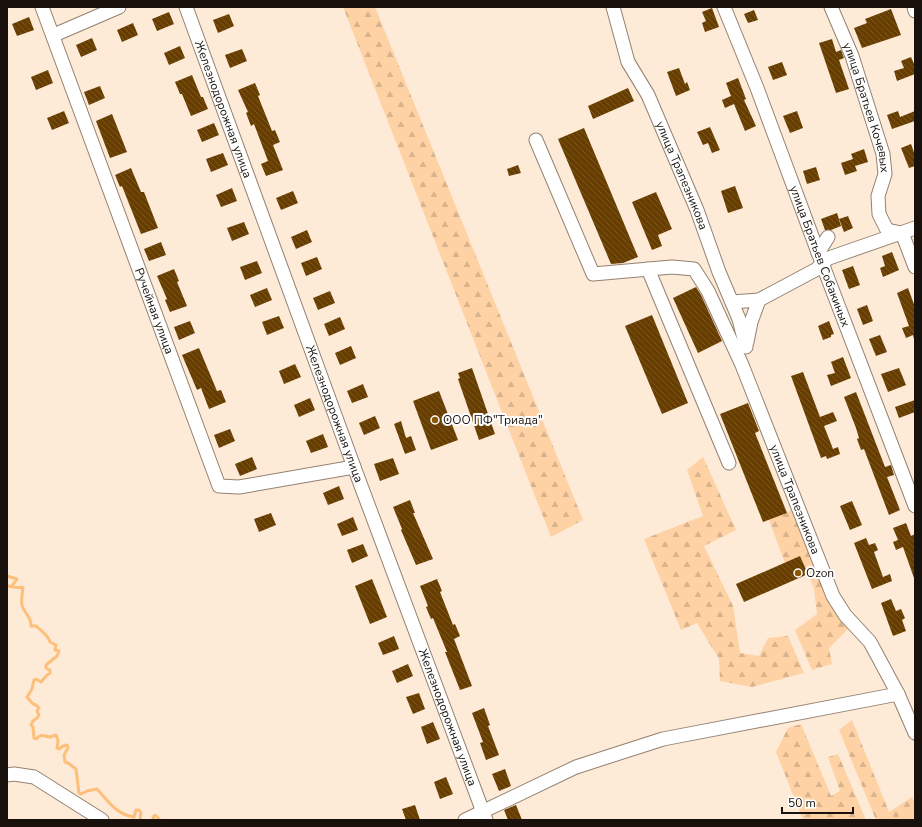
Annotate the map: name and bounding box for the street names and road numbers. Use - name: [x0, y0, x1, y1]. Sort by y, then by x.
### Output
- street label: Железнодорожная улица: [191, 38, 256, 180]
- street label: улица Братьев Кочевых: [839, 40, 893, 174]
- street label: улица Трапезникова: [652, 119, 711, 232]
- street label: улица Братьев Собакиных: [786, 183, 854, 330]
- street label: Ручейная улица: [131, 266, 178, 356]
- street label: Железнодорожная улица: [302, 343, 367, 485]
- street label: улица Трапезникова: [766, 442, 824, 556]
- street label: Железнодорожная улица: [415, 647, 481, 788]

